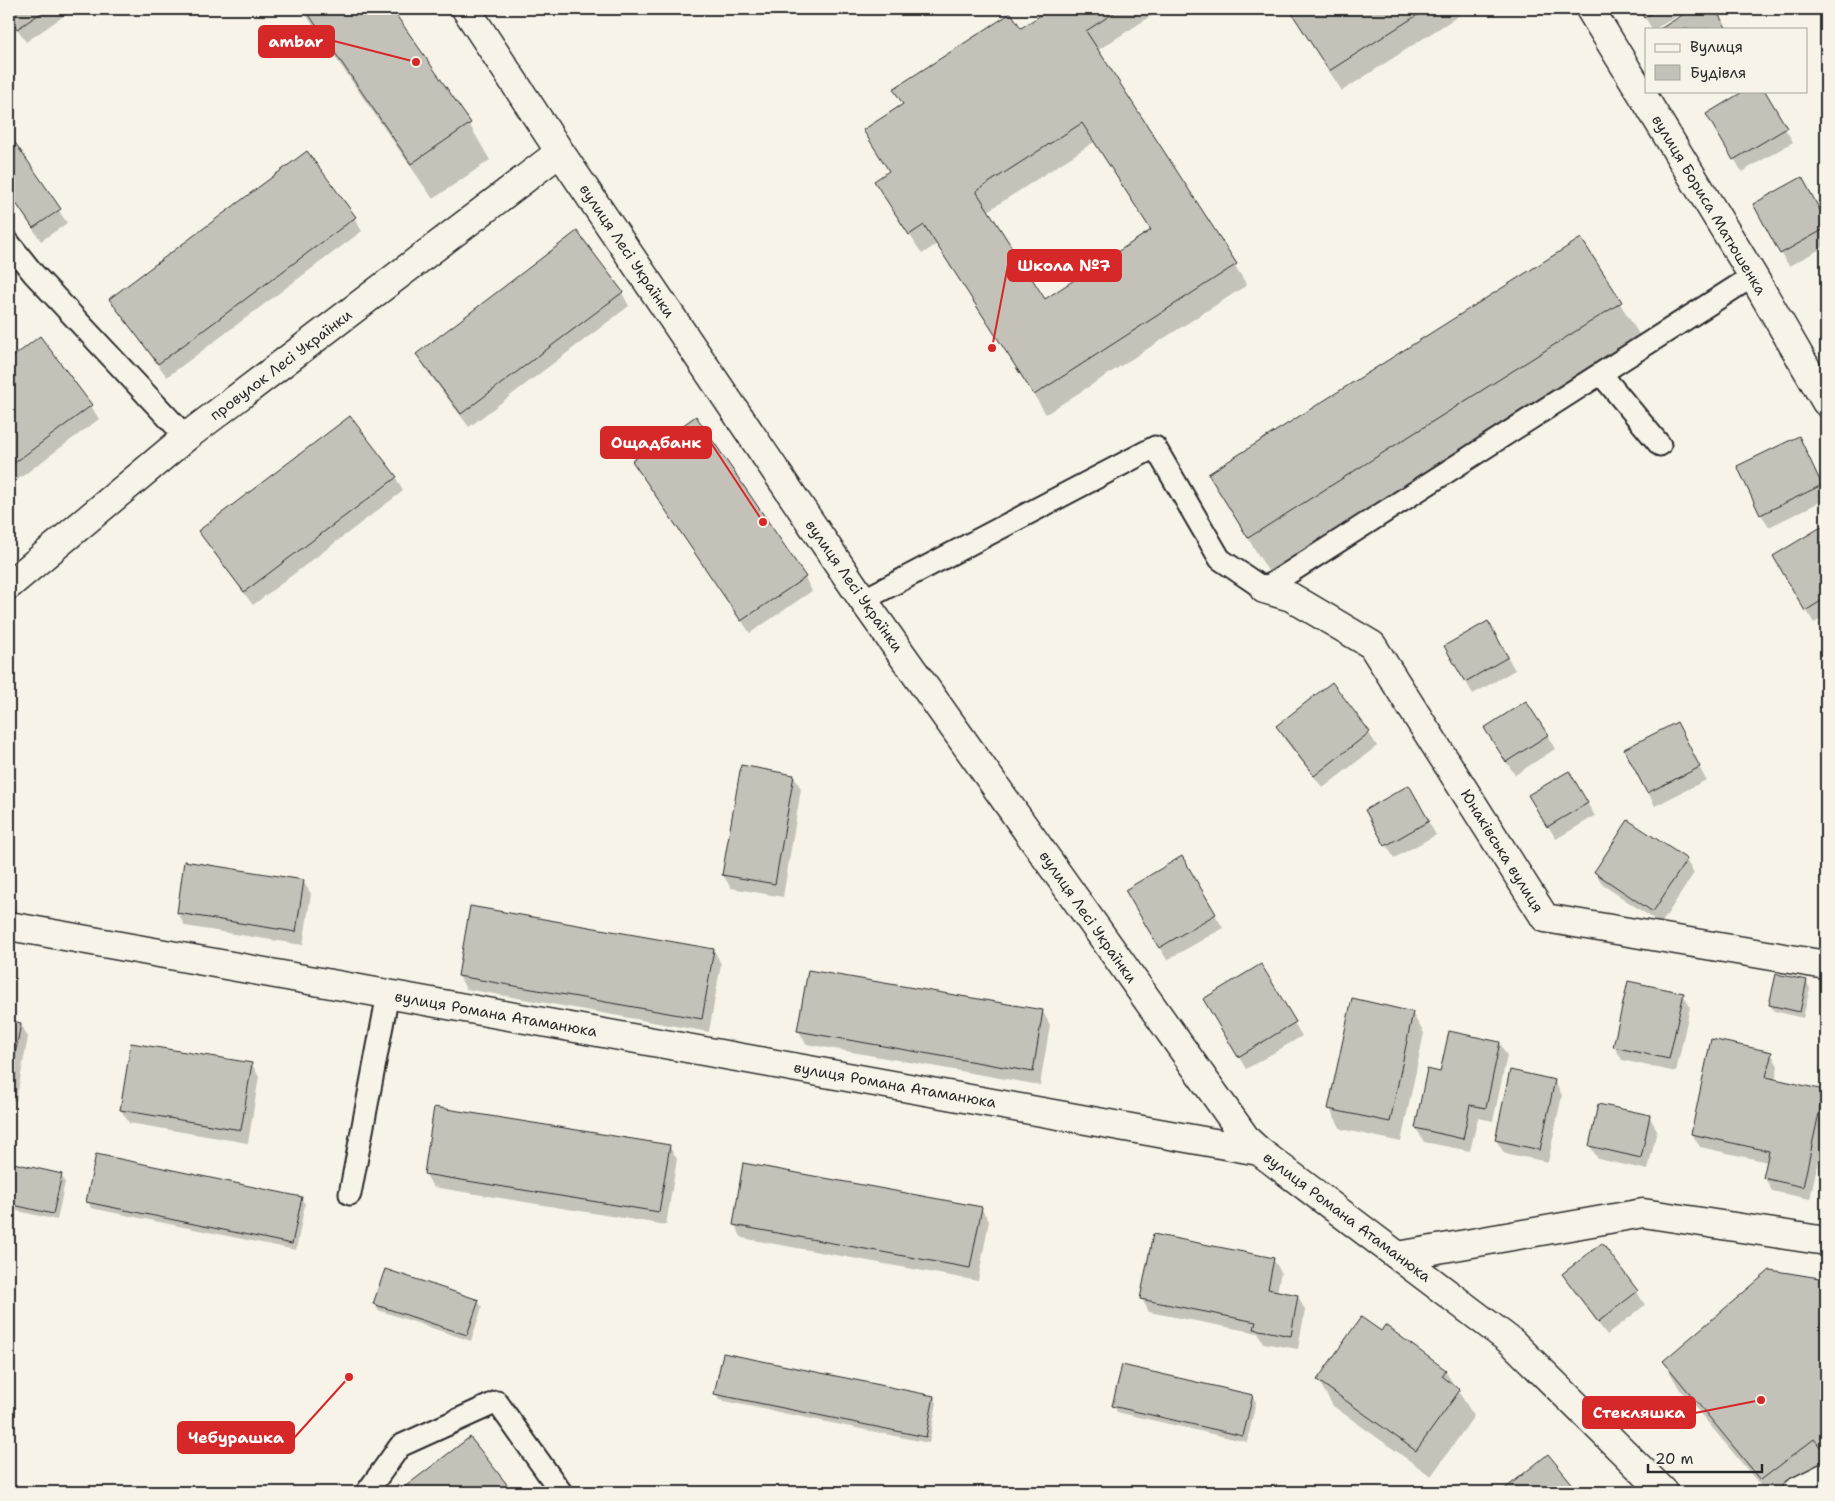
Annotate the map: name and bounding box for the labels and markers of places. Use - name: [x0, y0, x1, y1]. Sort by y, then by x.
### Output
- callout: ambar: [259, 26, 334, 57]
- callout: Школа №7: [1008, 250, 1121, 281]
- callout: Ощадбанк: [601, 427, 711, 458]
- callout: Стекляшка: [1583, 1397, 1695, 1428]
- callout: Чебурашка: [178, 1422, 294, 1453]

